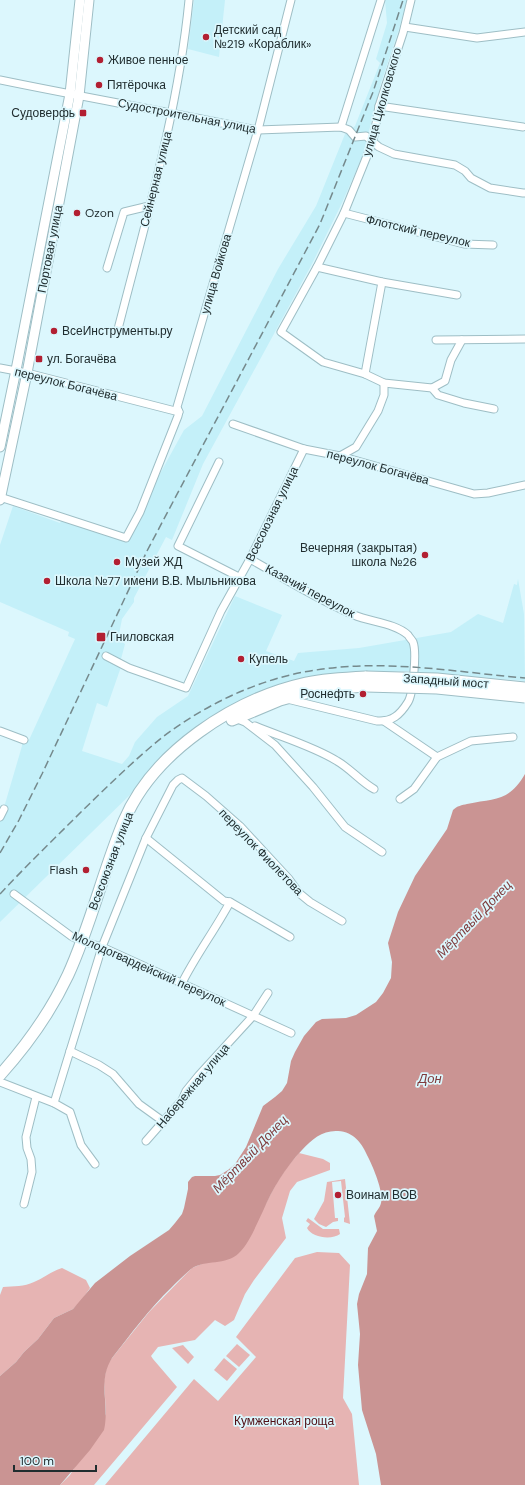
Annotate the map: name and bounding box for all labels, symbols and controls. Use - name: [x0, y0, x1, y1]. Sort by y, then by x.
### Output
- place label: Детский сад №219 «Кораблик»: [214, 22, 311, 52]
- marker: Детский сад №219 «Кораблик»: [201, 32, 211, 42]
- street label: улица Циолковского: [359, 46, 405, 158]
- place label: Живое пенное: [108, 52, 189, 68]
- marker: Живое пенное: [95, 55, 105, 65]
- place label: Пятёрочка: [107, 77, 166, 93]
- marker: Пятёрочка: [94, 80, 104, 90]
- street label: Судостроительная улица: [117, 95, 258, 137]
- place label: Судоверфь: [11, 105, 75, 121]
- marker: Судоверфь: [78, 108, 88, 118]
- street label: Сейнерная улица: [136, 129, 176, 228]
- street label: Портовая улица: [34, 203, 66, 294]
- place label: Ozon: [85, 205, 114, 221]
- marker: Ozon: [72, 208, 82, 218]
- street label: Флотский переулок: [364, 211, 472, 251]
- street label: улица Войкова: [197, 232, 235, 316]
- place label: ВсеИнструменты.ру: [62, 323, 172, 339]
- marker: ВсеИнструменты.ру: [49, 326, 59, 336]
- place label: ул. Богачёва: [47, 351, 117, 367]
- marker: ул. Богачёва: [34, 354, 44, 364]
- street label: переулок Богачёва: [13, 364, 119, 405]
- street label: переулок Богачёва: [325, 446, 431, 488]
- street label: Всесоюзная улица: [242, 463, 302, 564]
- place label: Вечерняя (закрытая) школа №26: [300, 540, 417, 570]
- marker: Вечерняя (закрытая) школа №26: [420, 550, 430, 560]
- place label: Музей ЖД: [125, 554, 182, 570]
- marker: Музей ЖД: [112, 557, 122, 567]
- street label: Казачий переулок: [262, 561, 358, 622]
- place label: Школа №77 имени В.В. Мыльникова: [55, 573, 256, 589]
- marker: Школа №77 имени В.В. Мыльникова: [42, 576, 52, 586]
- place label: Гниловская: [110, 629, 174, 645]
- marker: Гниловская: [95, 631, 107, 643]
- place label: Купель: [249, 651, 288, 667]
- marker: Купель: [236, 654, 246, 664]
- street label: Западный мост: [403, 670, 490, 692]
- place label: Роснефть: [300, 686, 355, 702]
- marker: Роснефть: [358, 689, 368, 699]
- street label: переулок Фиолетова: [215, 805, 307, 899]
- street label: Всесоюзная улица: [85, 809, 137, 912]
- place label: Flash: [49, 862, 78, 878]
- marker: Flash: [81, 865, 91, 875]
- water label: Мёртвый Донец: [433, 877, 515, 961]
- street label: Молодогвардейский переулок: [70, 928, 229, 1011]
- street label: Набережная улица: [153, 1040, 233, 1132]
- water label: Дон: [416, 1070, 442, 1087]
- water label: Мёртвый Донец: [209, 1112, 291, 1196]
- place label: Воинам ВОВ: [346, 1187, 417, 1203]
- marker: Воинам ВОВ: [333, 1190, 343, 1200]
- park label: Кумженская роща: [234, 1413, 334, 1429]
- scale bar: [14, 1447, 96, 1473]
- text: 100 m: [20, 1453, 54, 1469]

